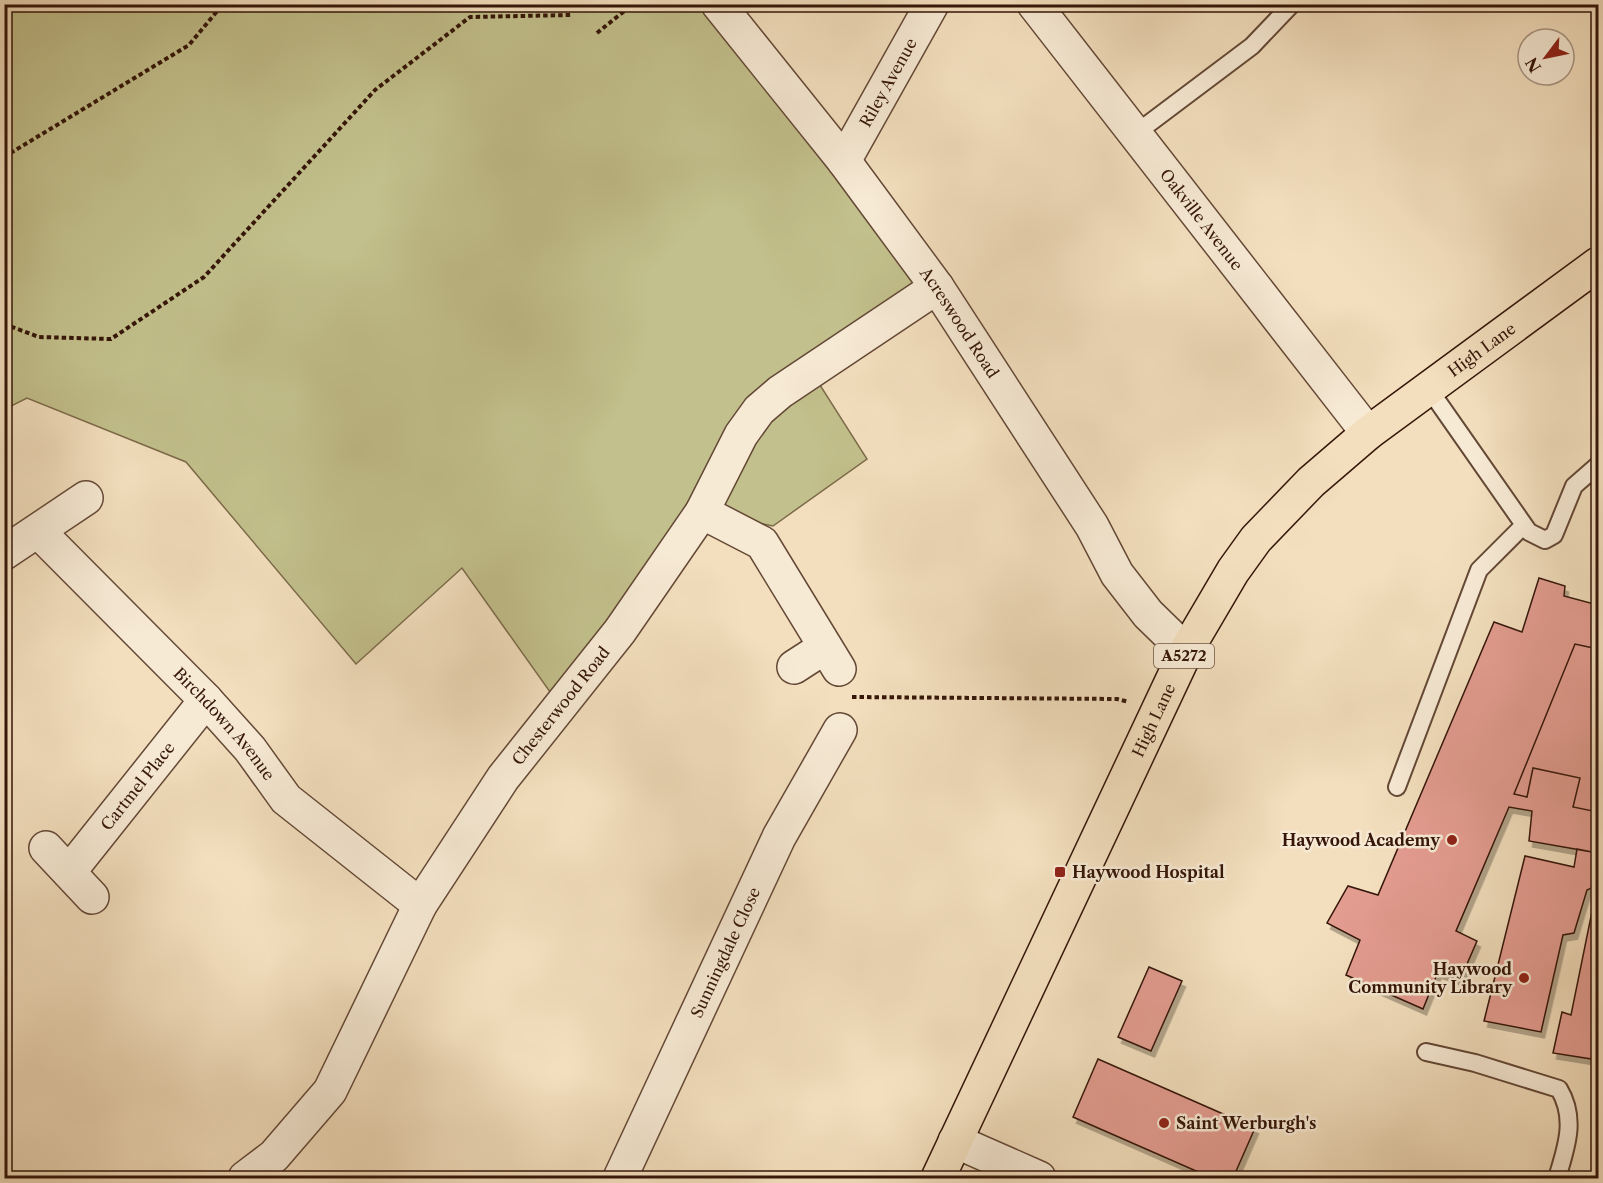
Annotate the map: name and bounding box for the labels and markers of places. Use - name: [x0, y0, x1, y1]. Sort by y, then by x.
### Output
- place label: Haywood Academy: [1282, 830, 1441, 850]
- marker: Haywood Academy: [1445, 833, 1459, 847]
- place label: Haywood Hospital: [1072, 862, 1225, 882]
- marker: Haywood Hospital: [1053, 865, 1067, 879]
- place label: Haywood Community Library: [1348, 959, 1513, 997]
- marker: Haywood Community Library: [1517, 971, 1531, 985]
- place label: Saint Werburgh's: [1176, 1113, 1316, 1133]
- marker: Saint Werburgh's: [1157, 1116, 1171, 1130]

